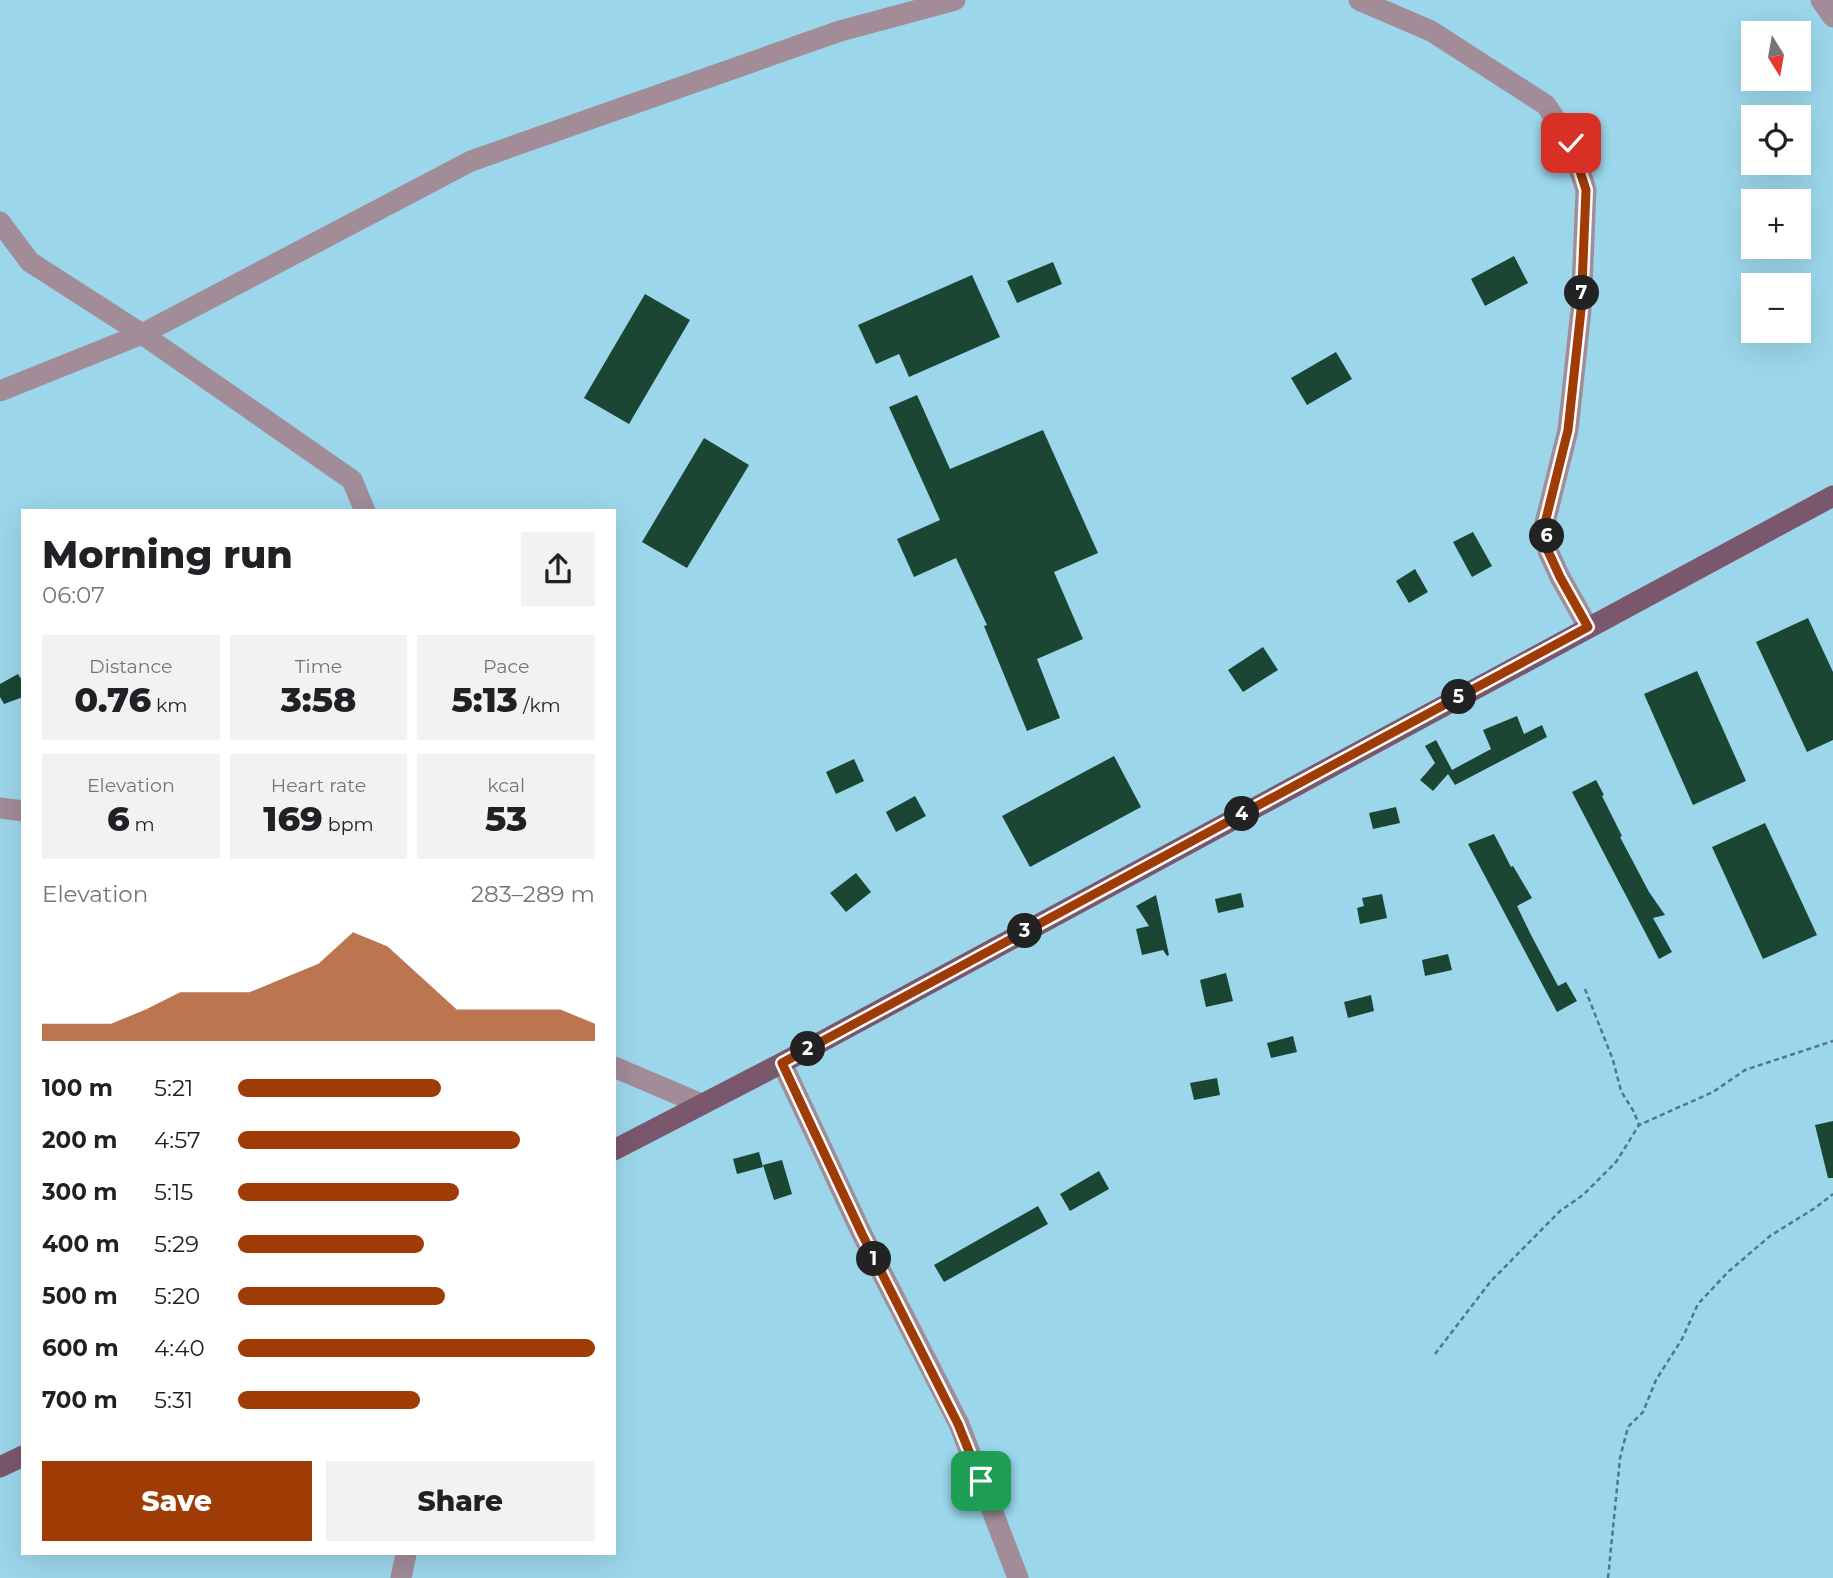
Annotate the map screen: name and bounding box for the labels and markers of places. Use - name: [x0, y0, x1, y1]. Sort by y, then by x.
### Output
- pin: [1541, 113, 1601, 173]
- pin: 7: [1564, 276, 1600, 310]
- pin: 6: [1530, 518, 1564, 554]
- pin: 5: [1442, 680, 1476, 714]
- pin: 4: [1224, 796, 1260, 832]
- pin: 3: [1007, 914, 1042, 948]
- pin: 2: [790, 1032, 826, 1066]
- pin: 1: [856, 1242, 892, 1276]
- pin: [951, 1451, 1011, 1511]

